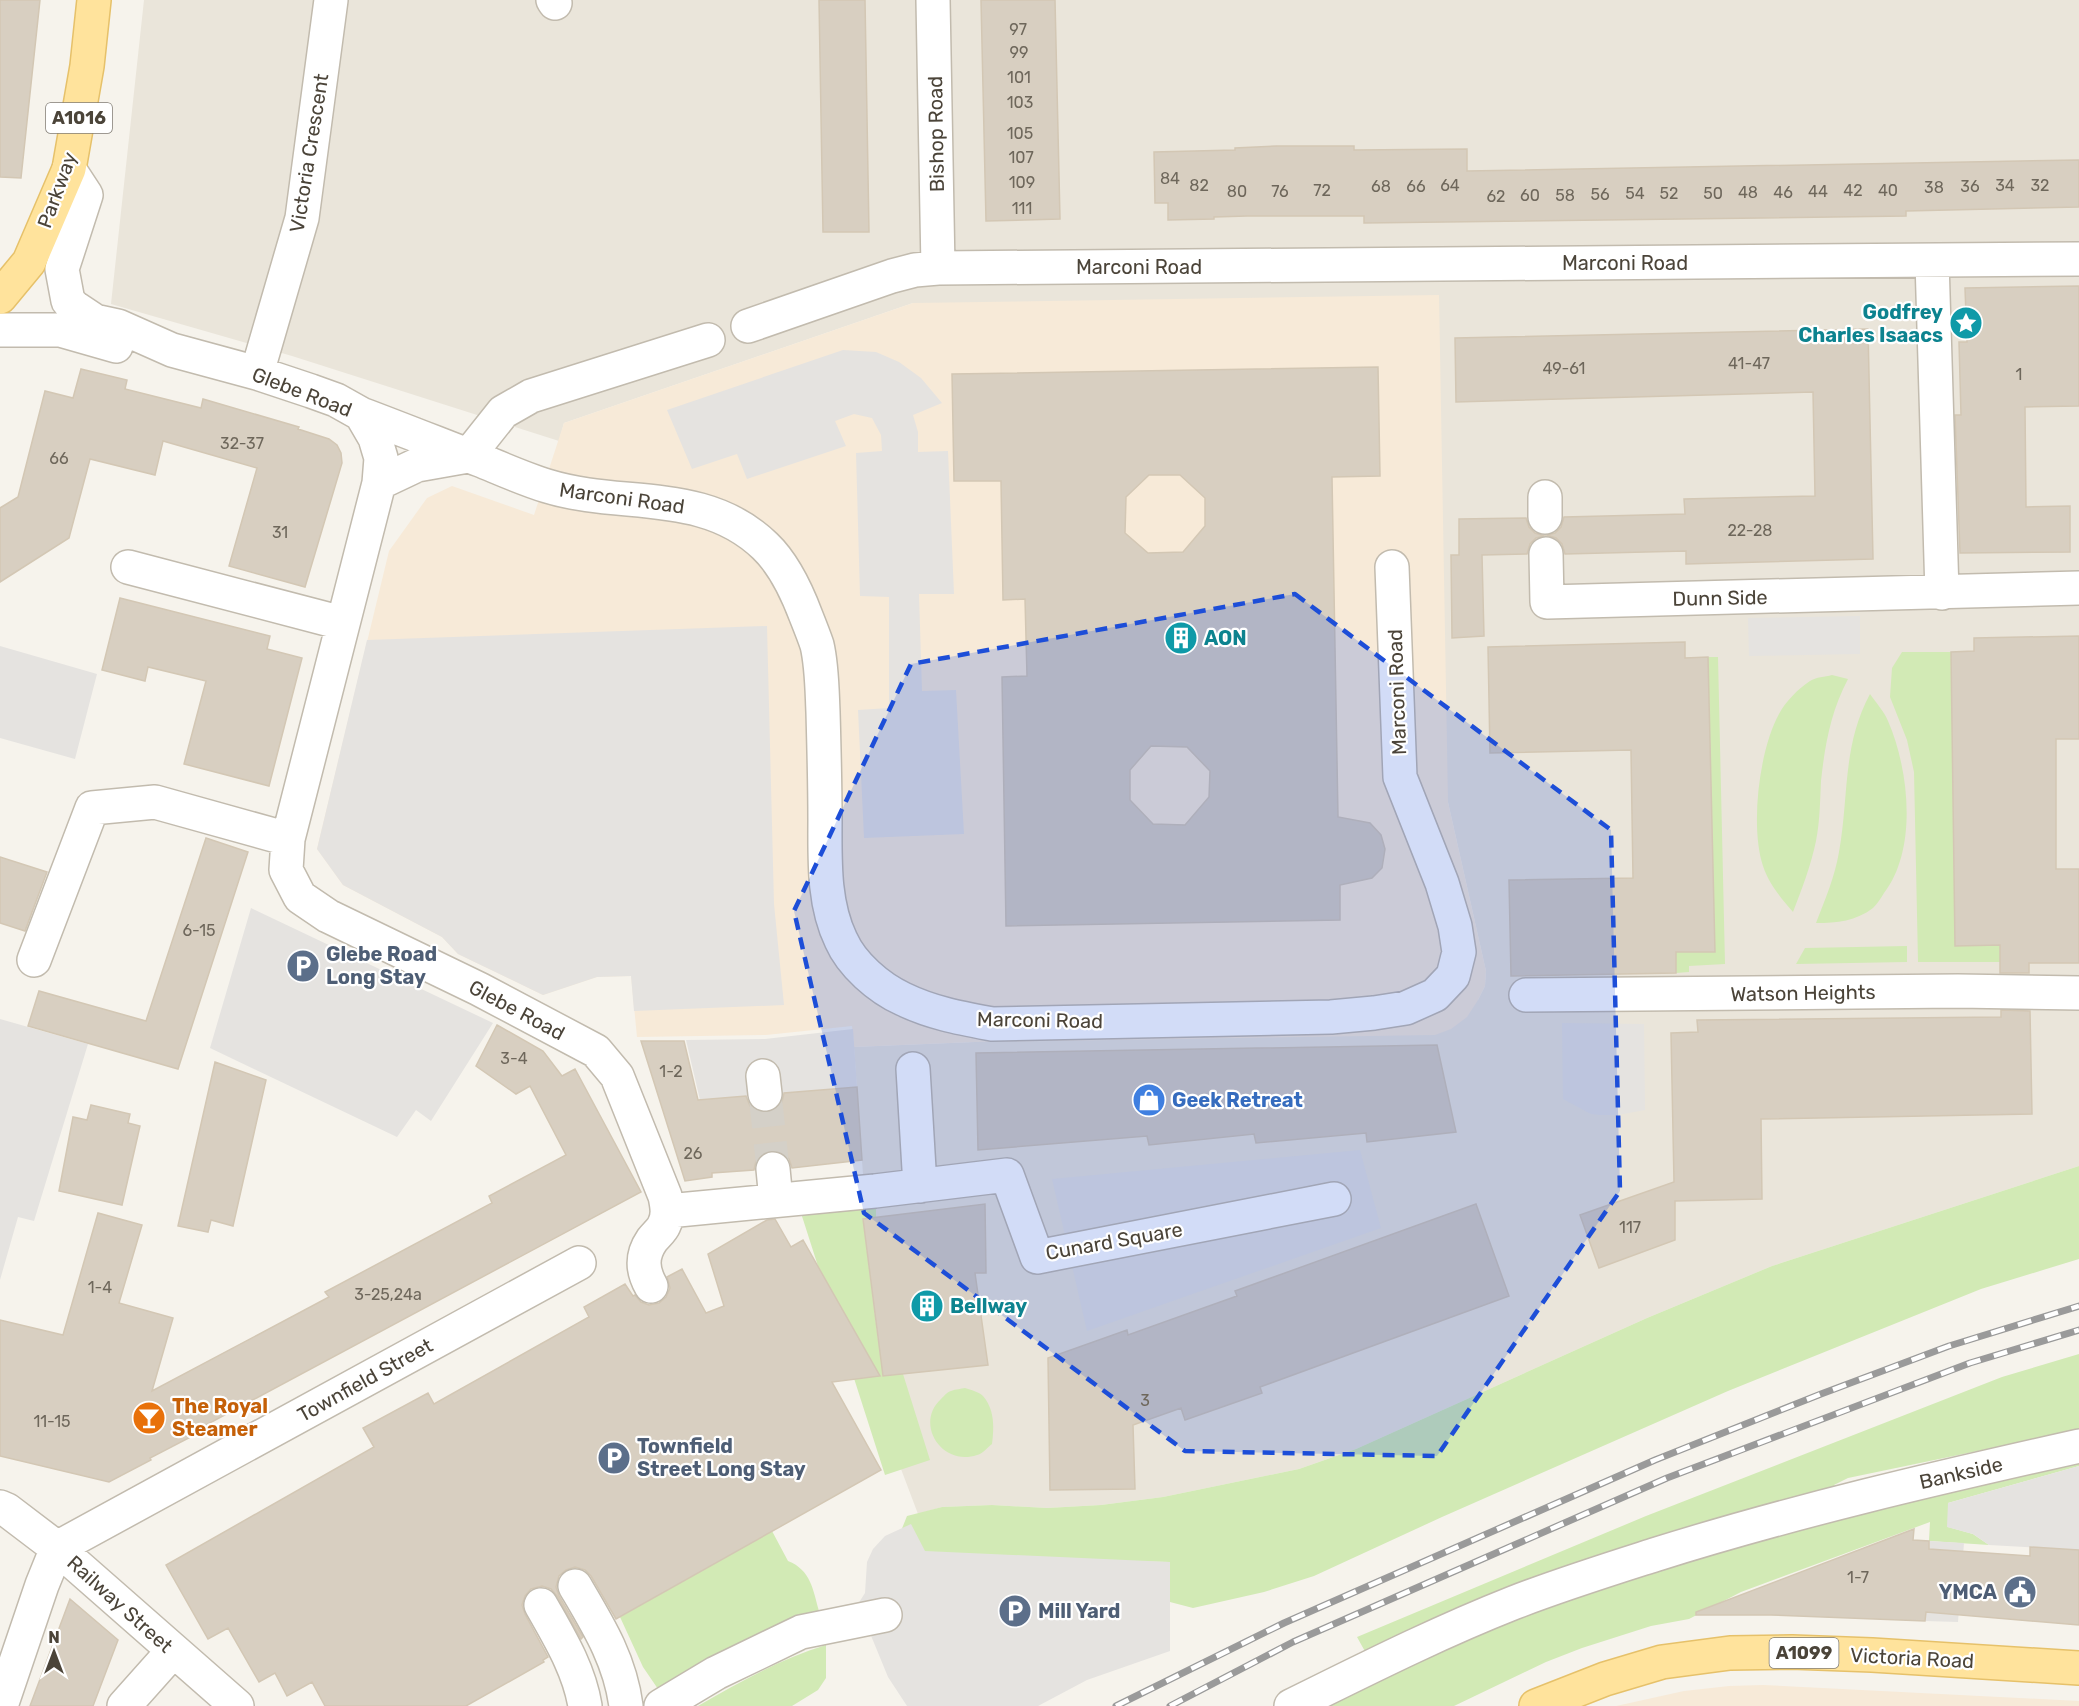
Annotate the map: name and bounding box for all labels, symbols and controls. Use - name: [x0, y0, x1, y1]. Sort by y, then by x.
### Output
- house number: 97: [1009, 20, 1027, 39]
- house number: 99: [1010, 43, 1028, 62]
- house number: 101: [1007, 68, 1031, 87]
- street label: Victoria Crescent: [285, 72, 333, 234]
- street label: Bishop Road: [923, 76, 949, 192]
- house number: 103: [1007, 93, 1033, 112]
- road number: A1016: [46, 103, 112, 133]
- house number: 105: [1007, 124, 1033, 143]
- house number: 107: [1008, 148, 1034, 167]
- street label: Parkway: [32, 149, 82, 231]
- house number: 84: [1160, 169, 1180, 188]
- house number: 109: [1009, 173, 1035, 192]
- house number: 82: [1189, 176, 1209, 195]
- house number: 64: [1440, 176, 1460, 195]
- house number: 34: [1995, 176, 2015, 195]
- house number: 32: [2030, 176, 2050, 195]
- house number: 68: [1371, 177, 1391, 196]
- house number: 66: [1406, 177, 1426, 196]
- house number: 36: [1960, 177, 1980, 196]
- house number: 38: [1924, 178, 1944, 197]
- house number: 72: [1313, 181, 1331, 200]
- house number: 42: [1843, 181, 1863, 200]
- house number: 40: [1878, 181, 1898, 200]
- house number: 80: [1227, 182, 1247, 201]
- house number: 76: [1271, 182, 1289, 201]
- house number: 44: [1808, 182, 1828, 201]
- house number: 48: [1738, 183, 1758, 202]
- house number: 46: [1773, 183, 1793, 202]
- house number: 54: [1625, 184, 1645, 203]
- house number: 52: [1660, 184, 1678, 203]
- house number: 50: [1703, 184, 1723, 203]
- house number: 56: [1590, 185, 1610, 204]
- house number: 60: [1520, 186, 1540, 205]
- house number: 58: [1555, 186, 1575, 205]
- house number: 62: [1486, 187, 1506, 206]
- house number: 111: [1012, 199, 1032, 218]
- street label: Marconi Road: [1562, 251, 1688, 275]
- street label: Marconi Road: [1076, 255, 1202, 279]
- place label: Godfrey Charles Isaacs: [1798, 300, 1943, 347]
- place icon: Godfrey Charles Isaacs: [1948, 305, 1984, 341]
- house number: 41-47: [1728, 354, 1770, 373]
- house number: 49-61: [1543, 359, 1585, 378]
- street label: Glebe Road: [249, 362, 355, 422]
- house number: 1: [2016, 365, 2022, 384]
- house number: 32-37: [220, 434, 264, 453]
- house number: 66: [49, 449, 69, 468]
- street label: Marconi Road: [558, 477, 686, 519]
- house number: 22-28: [1727, 521, 1773, 540]
- house number: 31: [272, 523, 288, 542]
- street label: Dunn Side: [1672, 585, 1768, 611]
- building icon: AON: [1163, 620, 1199, 656]
- place label: AON: [1204, 626, 1247, 650]
- street label: Marconi Road: [1383, 629, 1411, 755]
- house number: 6-15: [182, 921, 216, 940]
- place label: Glebe Road Long Stay: [326, 942, 437, 989]
- parking icon: Glebe Road Long Stay: [285, 948, 321, 984]
- street label: Glebe Road: [465, 975, 569, 1045]
- street label: Watson Heights: [1730, 980, 1876, 1006]
- street label: Marconi Road: [977, 1007, 1103, 1033]
- house number: 3-4: [500, 1049, 528, 1068]
- house number: 1-2: [659, 1062, 683, 1081]
- shop icon: Geek Retreat: [1131, 1082, 1167, 1118]
- place label: Geek Retreat: [1172, 1088, 1303, 1112]
- house number: 26: [683, 1144, 703, 1163]
- street label: Cunard Square: [1044, 1217, 1184, 1265]
- house number: 117: [1619, 1218, 1641, 1237]
- house number: 1-4: [88, 1278, 112, 1297]
- house number: 3-25,24a: [354, 1285, 422, 1304]
- building icon: Bellway: [909, 1288, 945, 1324]
- place label: Bellway: [950, 1294, 1027, 1318]
- street label: Townfield Street: [293, 1333, 437, 1427]
- house number: 3: [1140, 1391, 1150, 1410]
- place label: The Royal Steamer: [172, 1394, 268, 1441]
- bar icon: The Royal Steamer: [131, 1400, 167, 1436]
- house number: 11-15: [33, 1412, 71, 1431]
- place label: Townfield Street Long Stay: [637, 1434, 806, 1481]
- parking icon: Townfield Street Long Stay: [596, 1440, 632, 1476]
- street label: Bankside: [1917, 1452, 2005, 1494]
- street label: Railway Street: [62, 1550, 178, 1658]
- house number: 1-7: [1847, 1568, 1869, 1587]
- public building icon: YMCA: [2002, 1574, 2038, 1610]
- place label: YMCA: [1939, 1580, 1998, 1604]
- parking icon: Mill Yard: [997, 1593, 1033, 1629]
- place label: Mill Yard: [1038, 1599, 1120, 1623]
- north arrow: [24, 1622, 84, 1682]
- text: N: [48, 1628, 60, 1647]
- road number: A1099: [1770, 1638, 1838, 1668]
- street label: Victoria Road: [1849, 1643, 1975, 1673]

